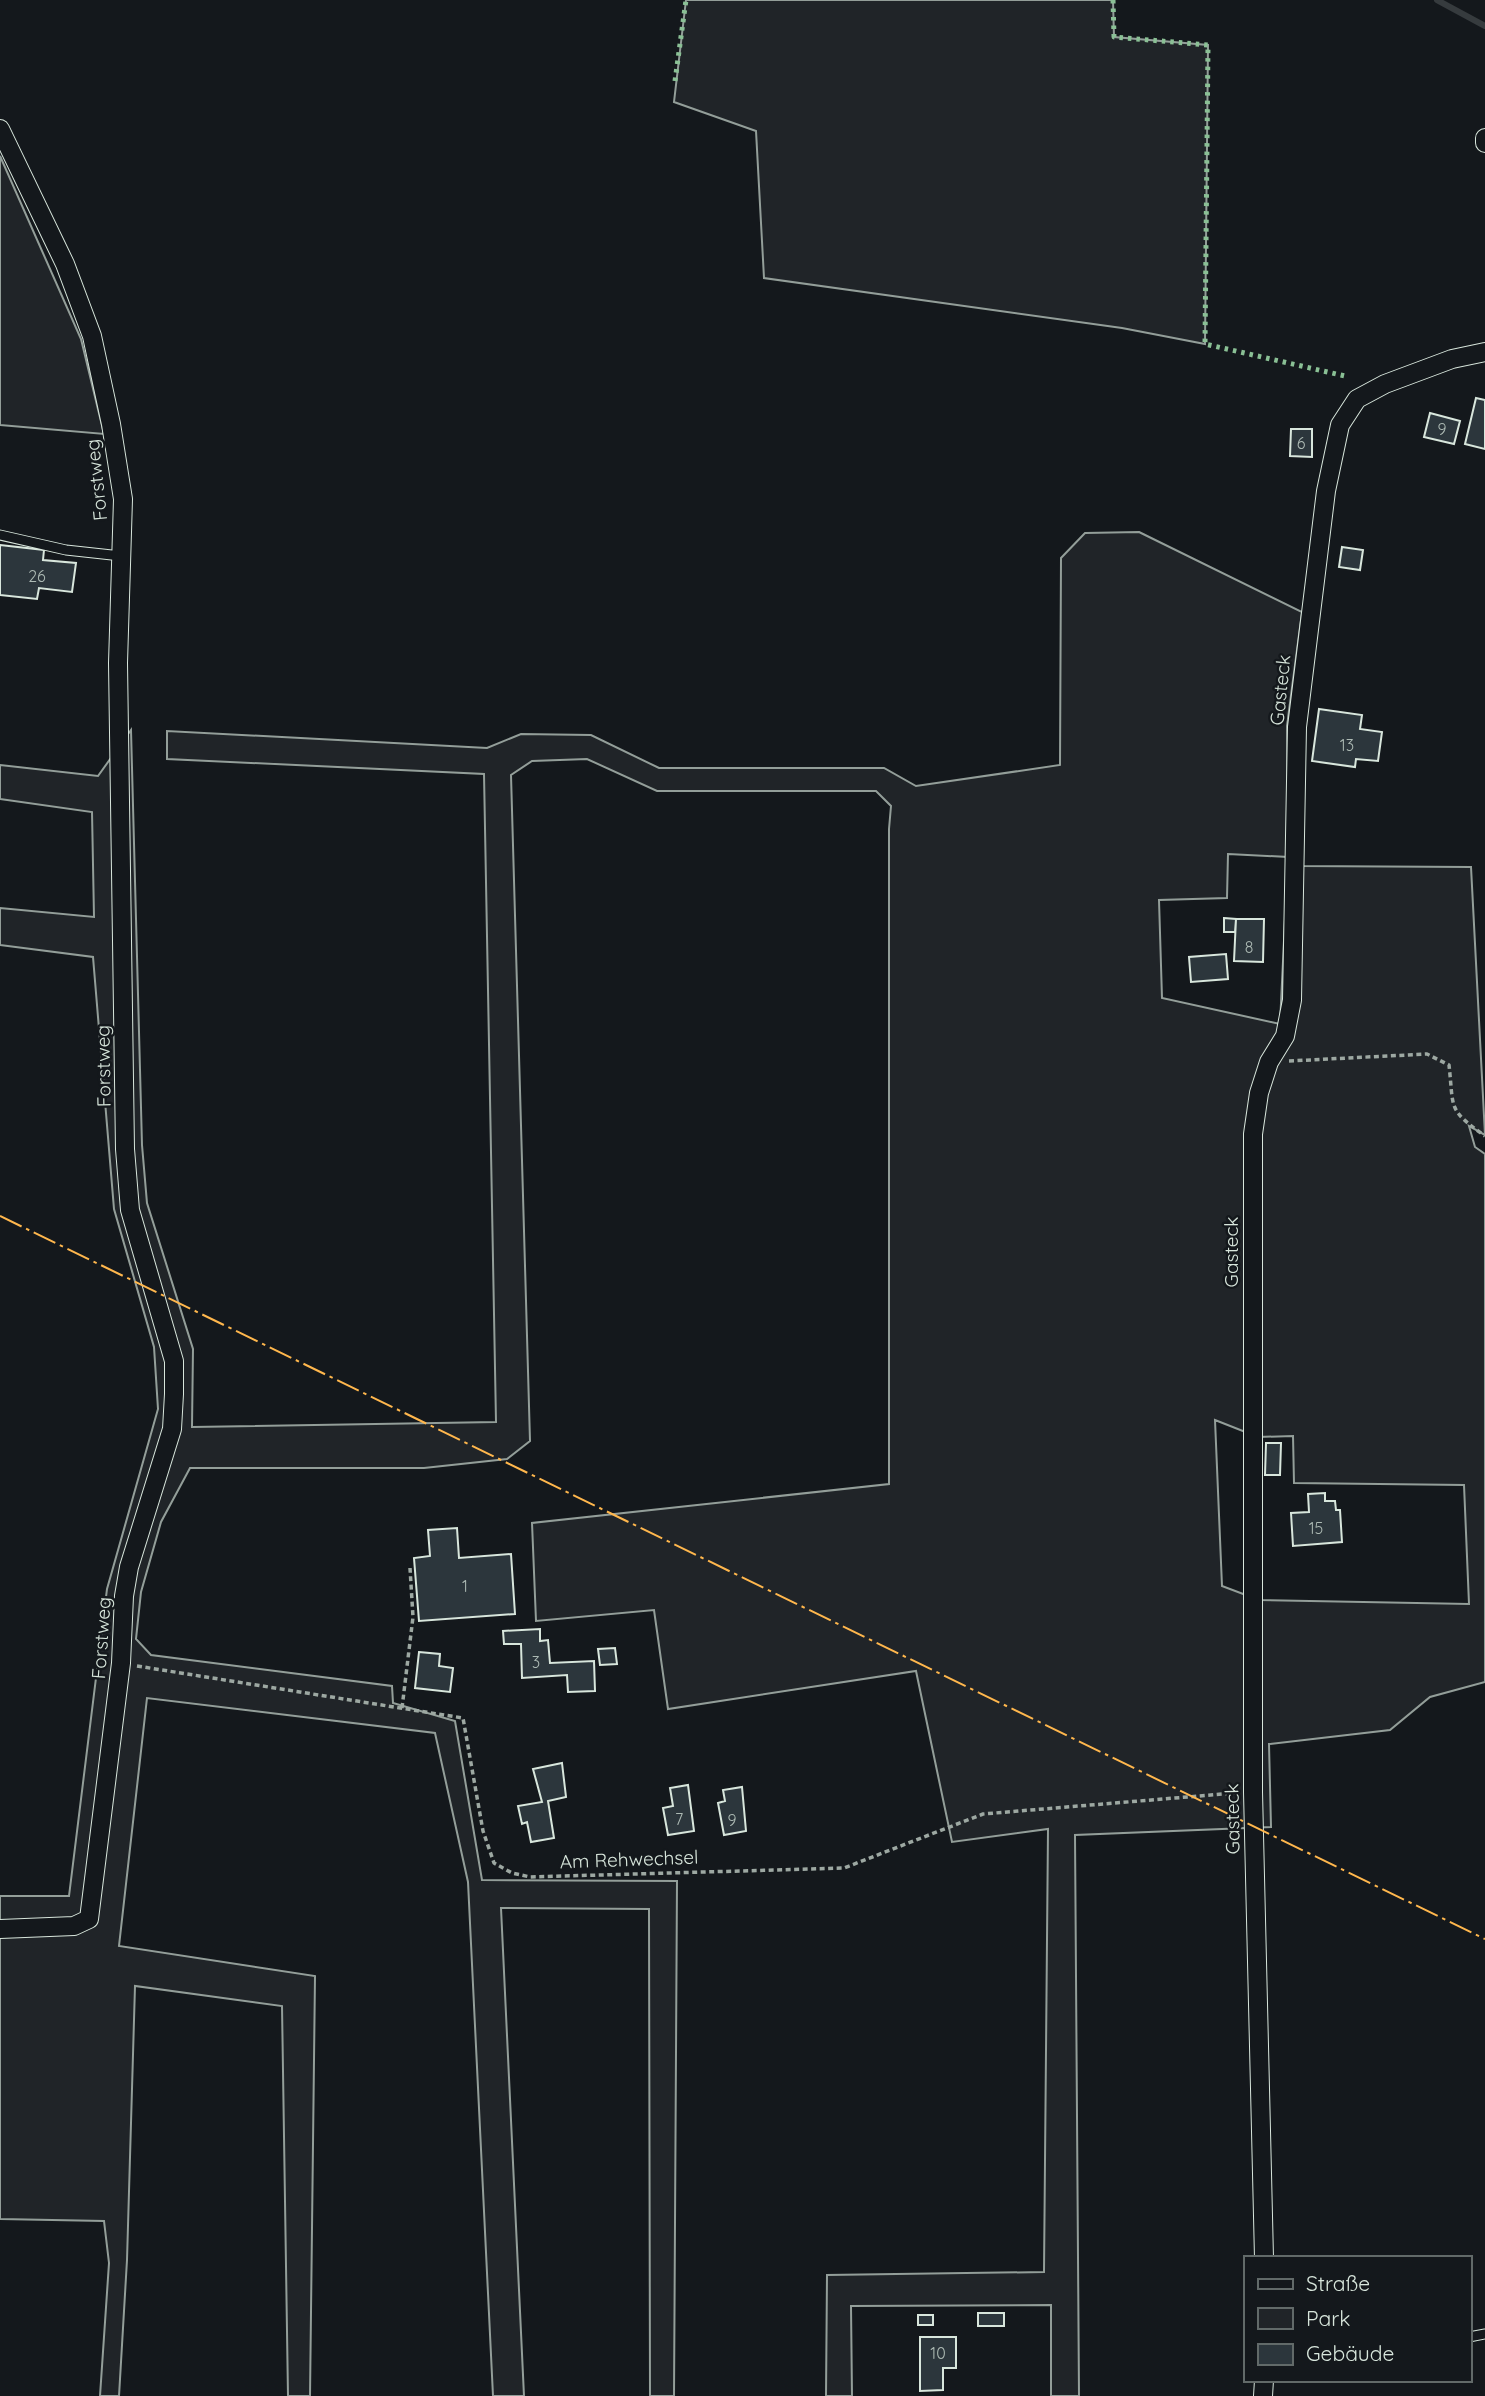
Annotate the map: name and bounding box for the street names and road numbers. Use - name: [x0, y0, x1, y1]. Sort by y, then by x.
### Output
- street label: Forstweg: [80, 438, 112, 522]
- street label: Gasteck: [1264, 653, 1296, 727]
- street label: Forstweg: [90, 1025, 116, 1107]
- street label: Gasteck: [1219, 1217, 1243, 1287]
- street label: Forstweg: [86, 1596, 116, 1680]
- street label: Gasteck: [1219, 1783, 1245, 1855]
- street label: Am Rehwechsel: [559, 1845, 699, 1873]

